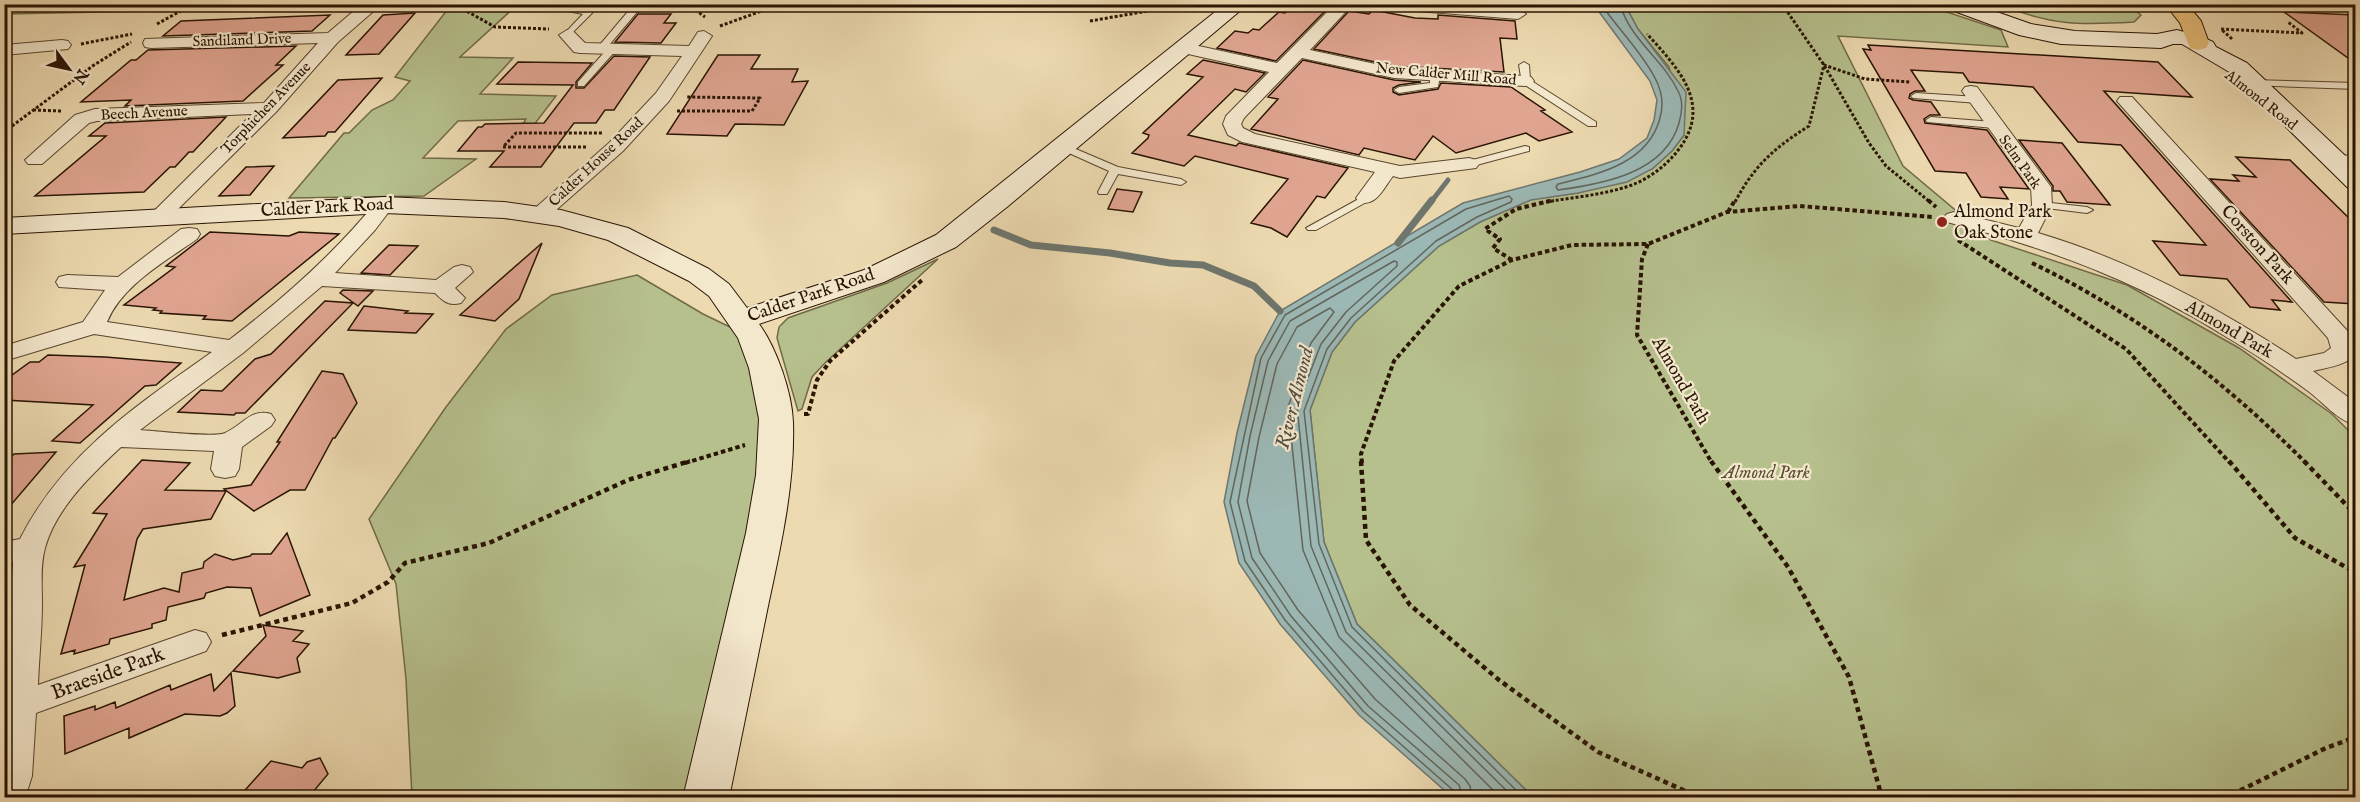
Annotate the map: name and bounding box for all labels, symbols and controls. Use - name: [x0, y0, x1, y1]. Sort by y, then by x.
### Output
- street label: Sandiland Drive: [192, 29, 292, 51]
- north arrow: [39, 39, 99, 99]
- street label: Torphichen Avenue: [217, 58, 315, 158]
- street label: New Calder Mill Road: [1375, 58, 1518, 90]
- text: N: [68, 64, 93, 87]
- street label: Almond Road: [2220, 65, 2302, 135]
- street label: Beech Avenue: [100, 101, 188, 125]
- street label: Calder House Road: [545, 113, 648, 211]
- street label: Selm Park: [1994, 131, 2046, 194]
- street label: Calder Park Road: [260, 193, 394, 223]
- place label: Almond Park Oak Stone: [1953, 201, 2052, 245]
- street label: Corston Park: [2215, 201, 2299, 290]
- marker: Almond Park Oak Stone: [1935, 215, 1949, 229]
- street label: Calder Park Road: [744, 263, 878, 328]
- street label: Almond Park: [2180, 295, 2277, 365]
- street label: Almond Path: [1645, 332, 1715, 429]
- water label: River Almond: [1270, 343, 1320, 452]
- park label: Almond Park: [1720, 462, 1810, 485]
- street label: Braeside Park: [48, 641, 169, 707]

